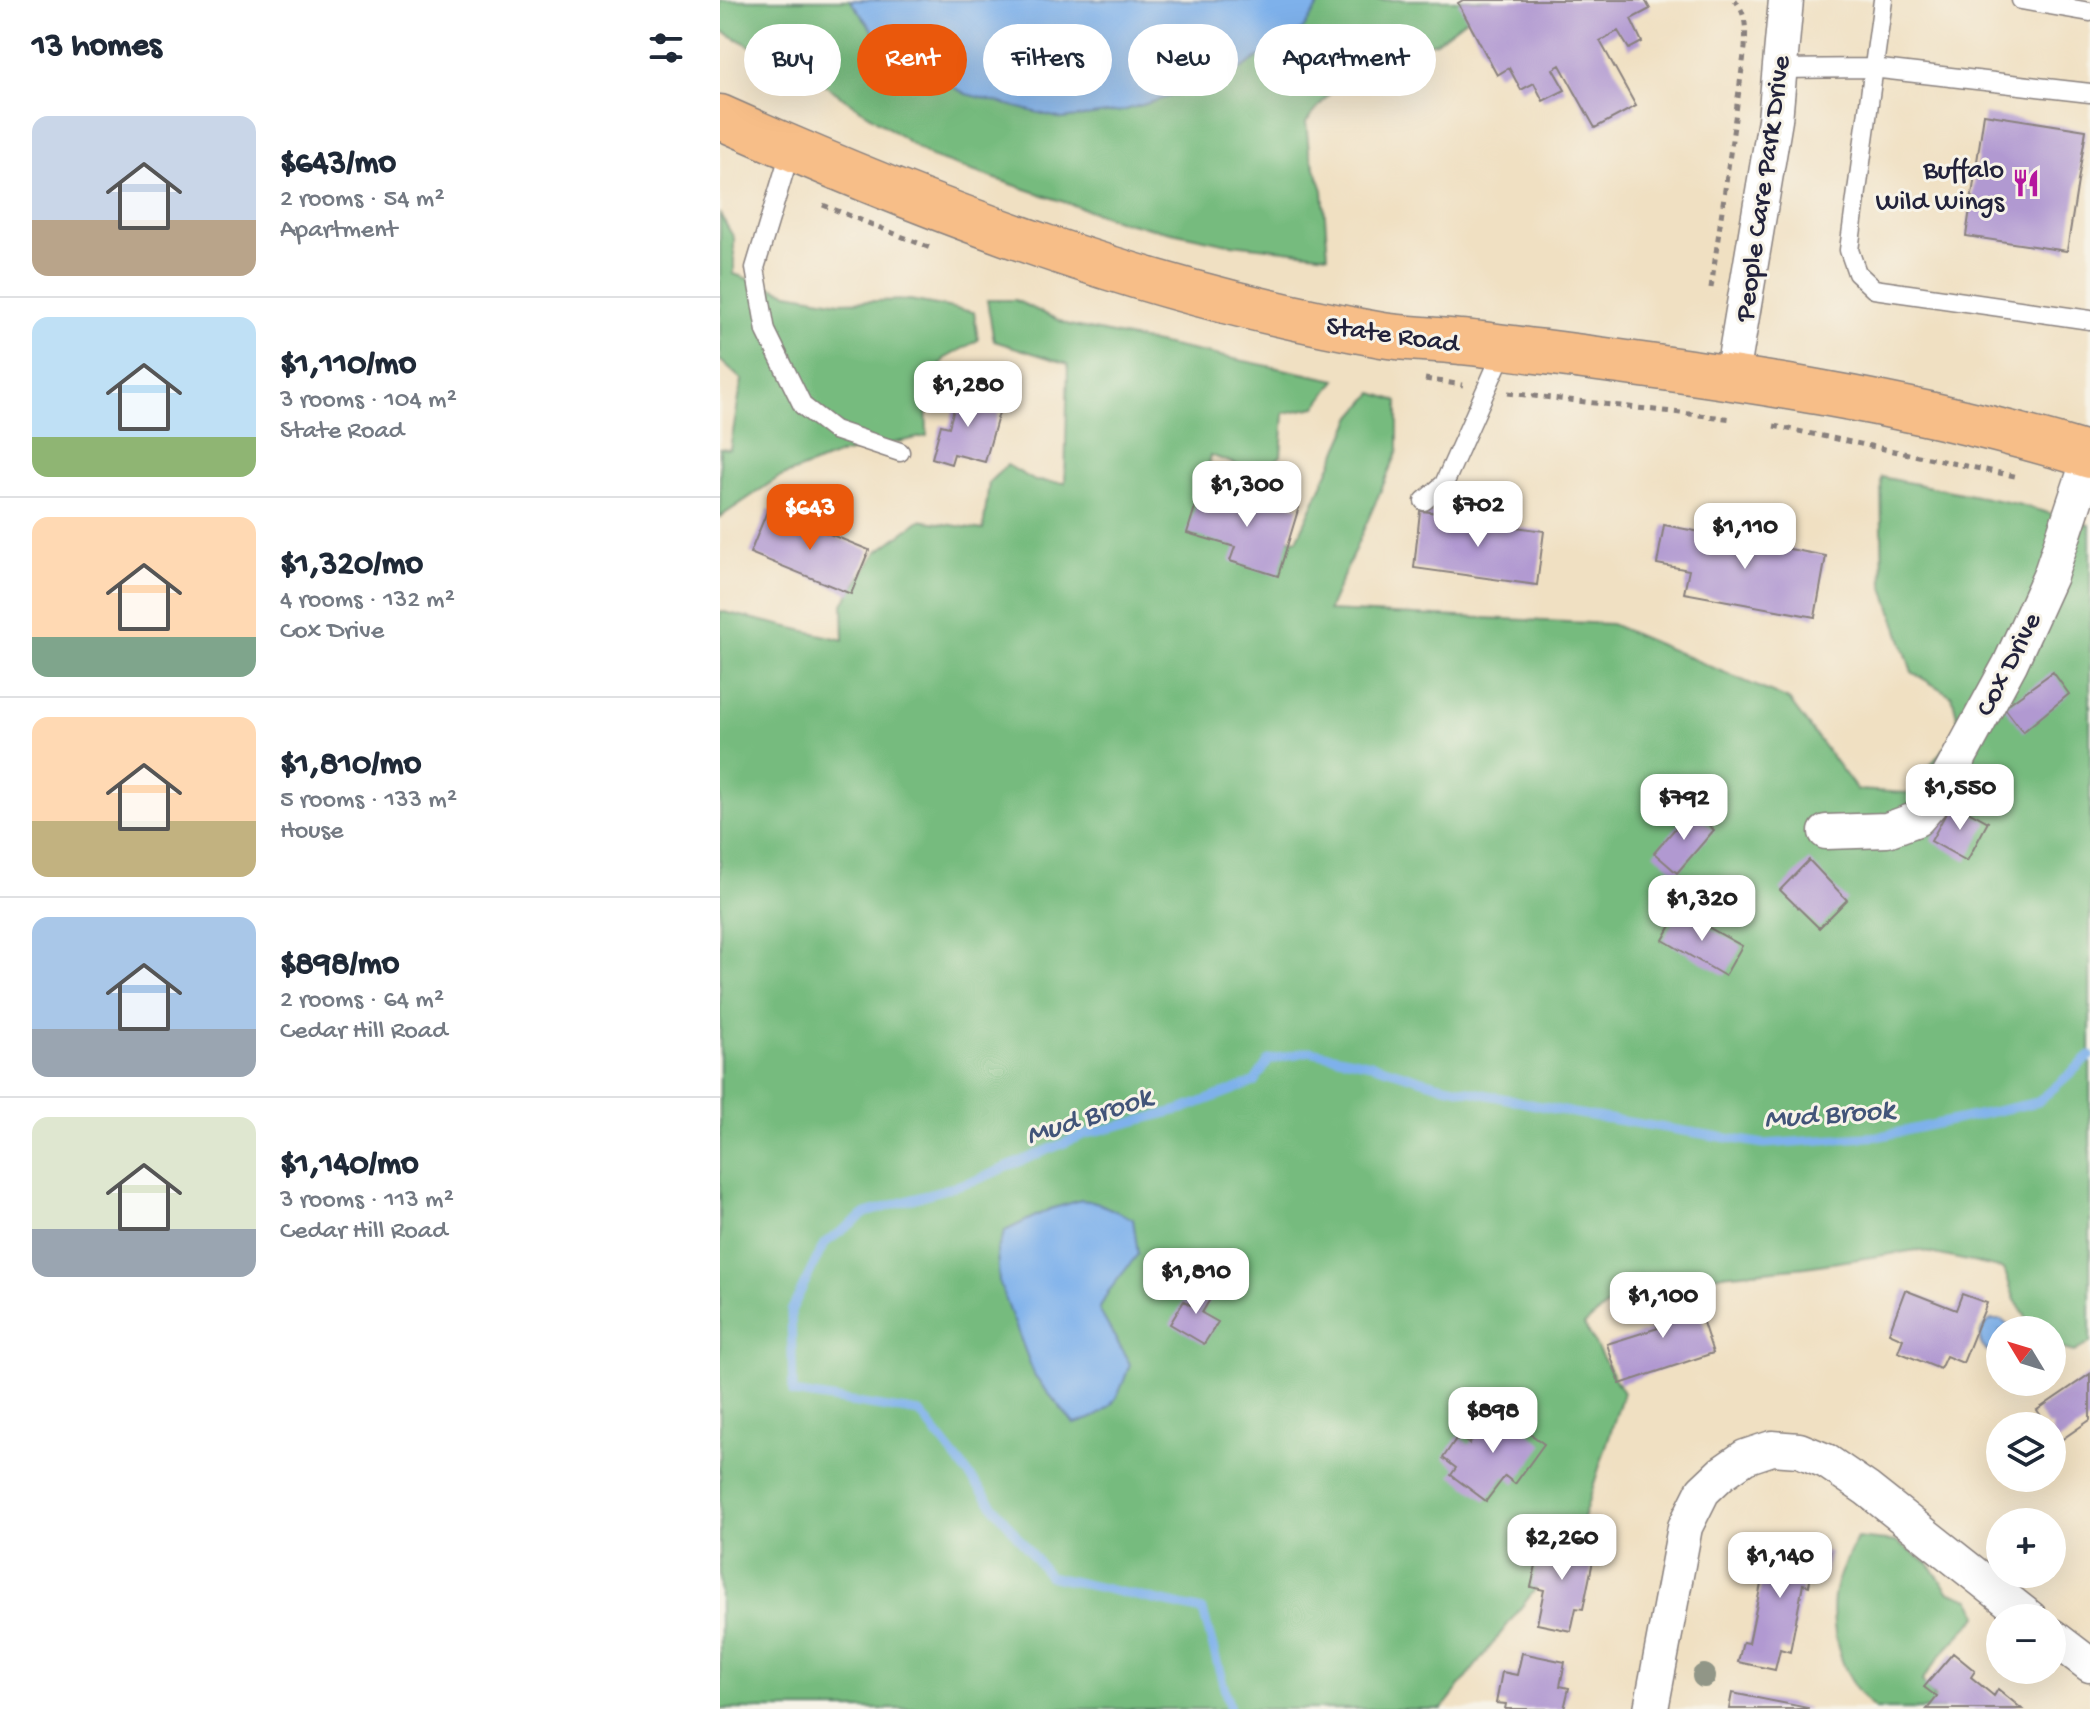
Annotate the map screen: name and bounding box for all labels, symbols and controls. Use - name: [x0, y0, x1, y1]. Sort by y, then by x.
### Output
- chip: Buy: [744, 24, 841, 96]
- chip: Rent: [857, 24, 967, 96]
- chip: Filters: [983, 24, 1112, 96]
- chip: New: [1128, 24, 1238, 96]
- chip: Apartment: [1254, 24, 1436, 96]
- icon: filters: [644, 26, 688, 70]
- text: 13 homes: [32, 28, 162, 68]
- street label: People Care Park Drive: [1729, 53, 1800, 325]
- text: $643/mo: [280, 145, 396, 185]
- icon: home: [96, 148, 192, 244]
- place label: Buffalo Wild Wings: [1876, 155, 2005, 220]
- restaurant icon: Buffalo Wild Wings: [2011, 168, 2041, 198]
- text: 2 rooms · 54 m²: [280, 185, 445, 216]
- text: Apartment: [280, 216, 397, 247]
- street label: State Road: [1324, 311, 1463, 362]
- text: $1,110/mo: [280, 346, 416, 386]
- icon: home: [96, 349, 192, 445]
- pin: $1,280: [903, 361, 1033, 429]
- text: $1,280: [932, 371, 1004, 402]
- text: 3 rooms · 104 m²: [280, 386, 457, 417]
- text: State Road: [280, 417, 404, 448]
- pin: $1,300: [1182, 461, 1312, 529]
- text: $1,300: [1210, 471, 1284, 502]
- pin: $702: [1431, 481, 1525, 549]
- pin: $643: [763, 484, 857, 552]
- text: $702: [1452, 491, 1504, 522]
- text: $643: [785, 494, 835, 525]
- pin: $1,110: [1680, 503, 1810, 571]
- text: $1,110: [1712, 513, 1778, 544]
- text: $1,320/mo: [280, 546, 423, 586]
- icon: home: [96, 549, 192, 645]
- text: 4 rooms · 132 m²: [280, 586, 455, 617]
- street label: Cox Drive: [1970, 607, 2050, 722]
- text: Cox Drive: [280, 617, 384, 648]
- text: $1,810/mo: [280, 746, 421, 786]
- icon: home: [96, 749, 192, 845]
- pin: $1,550: [1895, 764, 2025, 832]
- pin: $792: [1637, 774, 1731, 842]
- text: $1,550: [1924, 774, 1996, 805]
- text: $792: [1659, 784, 1709, 815]
- text: 5 rooms · 133 m²: [280, 786, 457, 817]
- text: House: [280, 817, 344, 848]
- pin: $1,320: [1637, 875, 1767, 943]
- text: $1,320: [1666, 885, 1738, 916]
- text: $898/mo: [280, 946, 400, 986]
- icon: home: [96, 949, 192, 1045]
- text: 2 rooms · 64 m²: [280, 986, 444, 1017]
- text: Cedar Hill Road: [280, 1017, 447, 1048]
- water label: Mud Brook: [1022, 1081, 1159, 1155]
- water label: Mud Brook: [1763, 1094, 1898, 1138]
- text: $1,140/mo: [280, 1146, 419, 1186]
- icon: home: [96, 1149, 192, 1245]
- text: 3 rooms · 113 m²: [280, 1186, 454, 1217]
- text: Cedar Hill Road: [280, 1217, 447, 1248]
- pin: $1,810: [1131, 1248, 1261, 1316]
- text: $1,810: [1161, 1258, 1231, 1289]
- pin: $1,100: [1598, 1272, 1728, 1340]
- text: $1,100: [1628, 1282, 1698, 1313]
- north arrow: [1986, 1316, 2066, 1396]
- map controls: [1986, 1316, 2066, 1684]
- pin: $898: [1446, 1387, 1540, 1455]
- text: $898: [1466, 1397, 1520, 1428]
- button: layers: [1986, 1412, 2066, 1492]
- button: +: [1986, 1508, 2066, 1588]
- pin: $2,260: [1497, 1514, 1627, 1582]
- text: $2,260: [1525, 1524, 1599, 1555]
- pin: $1,140: [1715, 1532, 1845, 1600]
- text: $1,140: [1746, 1542, 1814, 1573]
- button: −: [1986, 1604, 2066, 1684]

